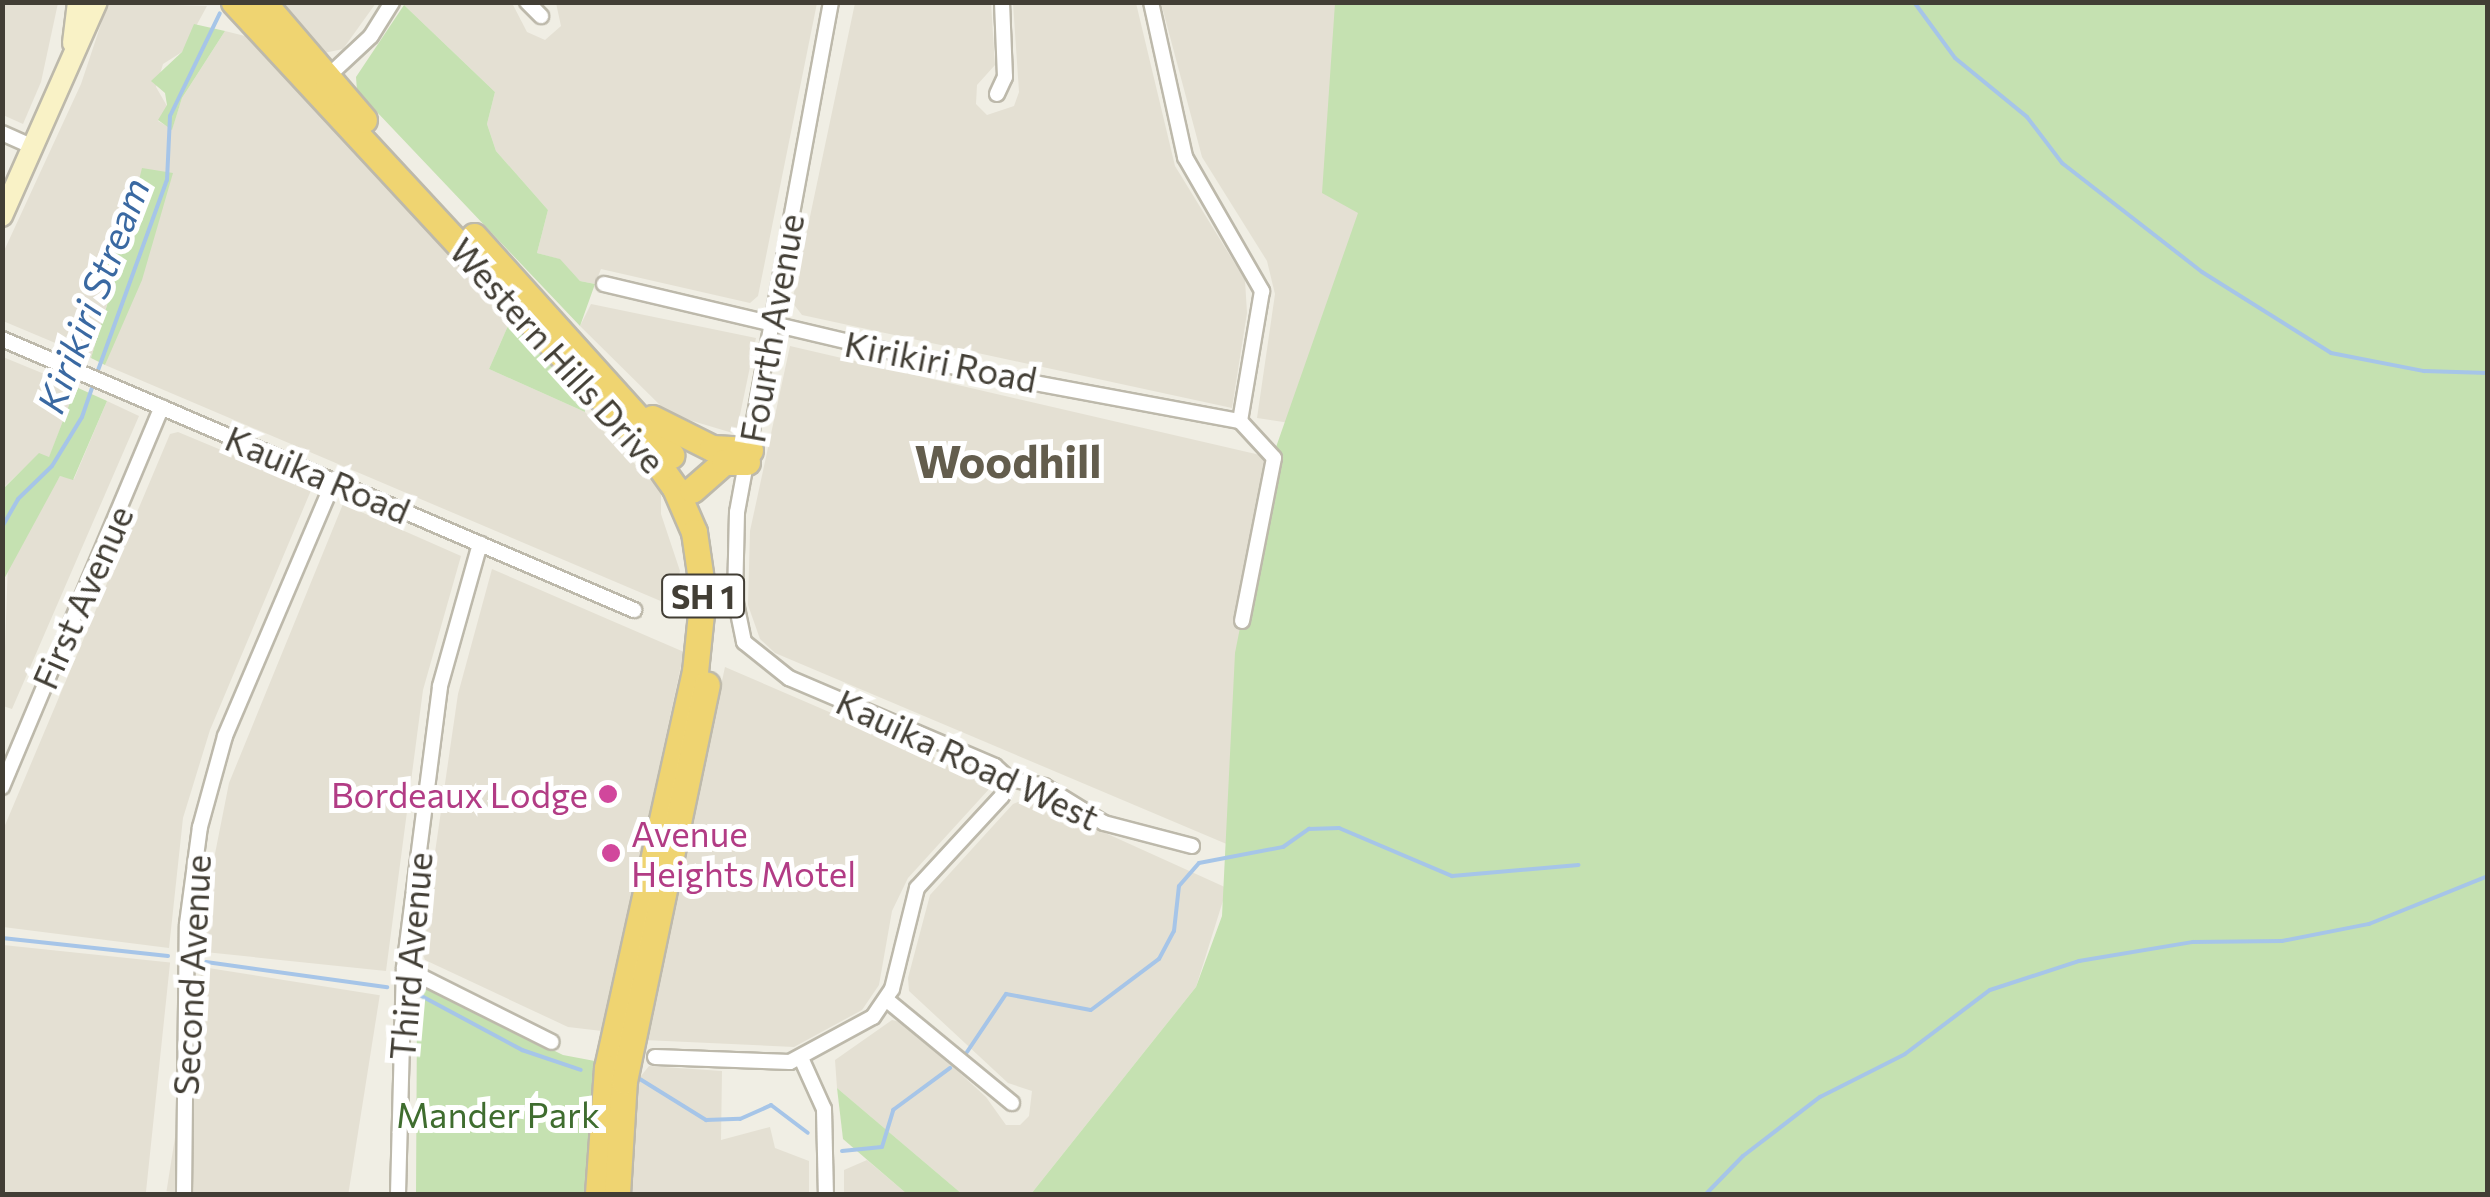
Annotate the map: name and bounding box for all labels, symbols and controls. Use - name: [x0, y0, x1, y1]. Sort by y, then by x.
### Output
- water label: Kirikiri Stream: [26, 171, 158, 419]
- street label: Fourth Avenue: [730, 210, 812, 446]
- street label: Western Hills Drive: [442, 229, 674, 481]
- street label: Kirikiri Road: [841, 322, 1041, 400]
- street label: Kauika Road: [220, 416, 416, 532]
- district label: Woodhill: [914, 433, 1102, 487]
- street label: First Avenue: [23, 499, 141, 695]
- road number: SH 1: [660, 569, 746, 623]
- street label: Kauika Road West: [830, 680, 1106, 838]
- place label: Bordeaux Lodge: [331, 773, 588, 815]
- marker: Bordeaux Lodge: [597, 783, 619, 805]
- place label: Avenue Heights Motel: [631, 812, 856, 894]
- marker: Avenue Heights Motel: [600, 842, 622, 864]
- street label: Third Avenue: [380, 850, 440, 1062]
- street label: Second Avenue: [164, 854, 218, 1096]
- park label: Mander Park: [396, 1093, 600, 1135]

